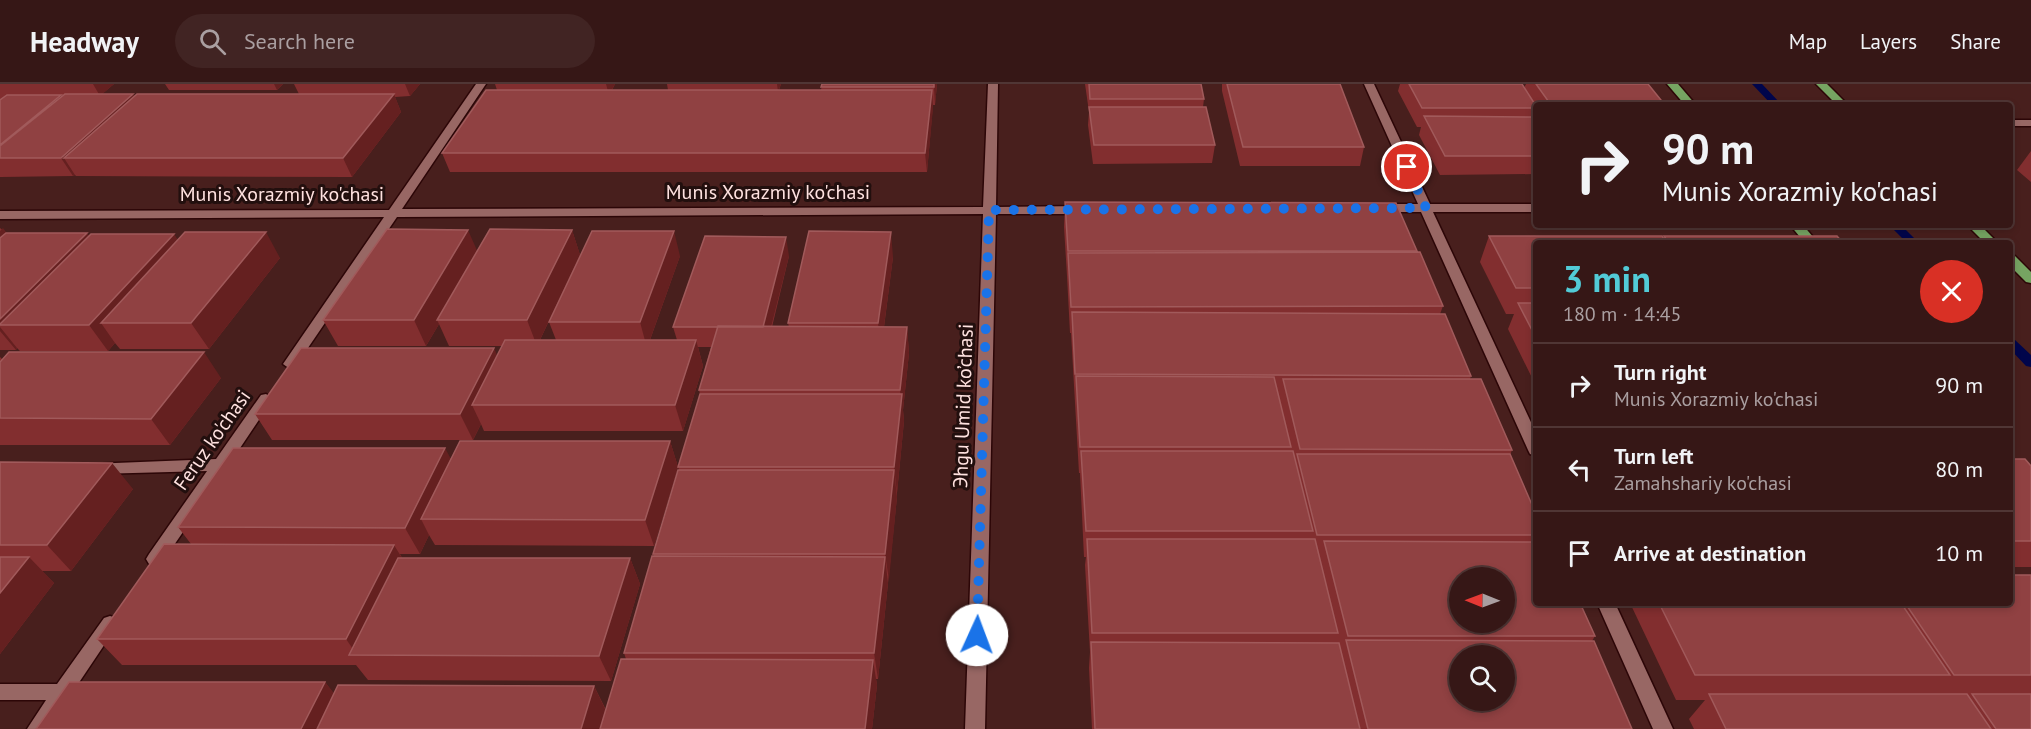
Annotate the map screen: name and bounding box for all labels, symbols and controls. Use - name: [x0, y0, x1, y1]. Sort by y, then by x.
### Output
- search box: [175, 14, 595, 68]
- text: Headway: [30, 23, 139, 60]
- icon: search: [196, 25, 229, 58]
- text: Search here: [244, 27, 355, 55]
- text: Map: [1789, 28, 1827, 55]
- text: Layers: [1860, 28, 1917, 55]
- text: Share: [1950, 28, 2001, 55]
- text: 90 m: [1662, 121, 1754, 176]
- icon: right: [1563, 126, 1641, 204]
- pin: [1381, 141, 1432, 192]
- icon: arrive: [1390, 150, 1423, 183]
- text: Munis Xorazmiy ko'chasi: [1662, 174, 1938, 208]
- street label: Munis Xorazmiy ko'chasi: [666, 179, 870, 205]
- street label: Munis Xorazmiy ko'chasi: [180, 181, 384, 207]
- text: 3 min: [1563, 255, 1651, 302]
- button: close: [1920, 260, 1983, 323]
- text: 180 m · 14:45: [1563, 301, 1681, 327]
- street label: Эhgu Umid ko’chasi: [947, 323, 979, 489]
- text: Turn right: [1614, 358, 1706, 386]
- icon: right: [1563, 369, 1596, 402]
- text: 90 m: [1935, 371, 1983, 399]
- street label: Feruz ko'chasi: [168, 385, 256, 495]
- text: Munis Xorazmiy ko'chasi: [1614, 386, 1818, 412]
- text: Turn left: [1614, 442, 1694, 470]
- icon: left: [1563, 453, 1596, 486]
- text: 80 m: [1935, 455, 1983, 483]
- text: Zamahshariy ko'chasi: [1614, 470, 1792, 496]
- icon: arrive: [1563, 537, 1596, 570]
- text: Arrive at destination: [1614, 539, 1806, 567]
- text: 10 m: [1935, 539, 1983, 567]
- north arrow: [1449, 567, 1515, 633]
- map controls: [1449, 567, 1515, 711]
- position arrow: [945, 603, 1009, 667]
- button: search: [1449, 645, 1515, 711]

